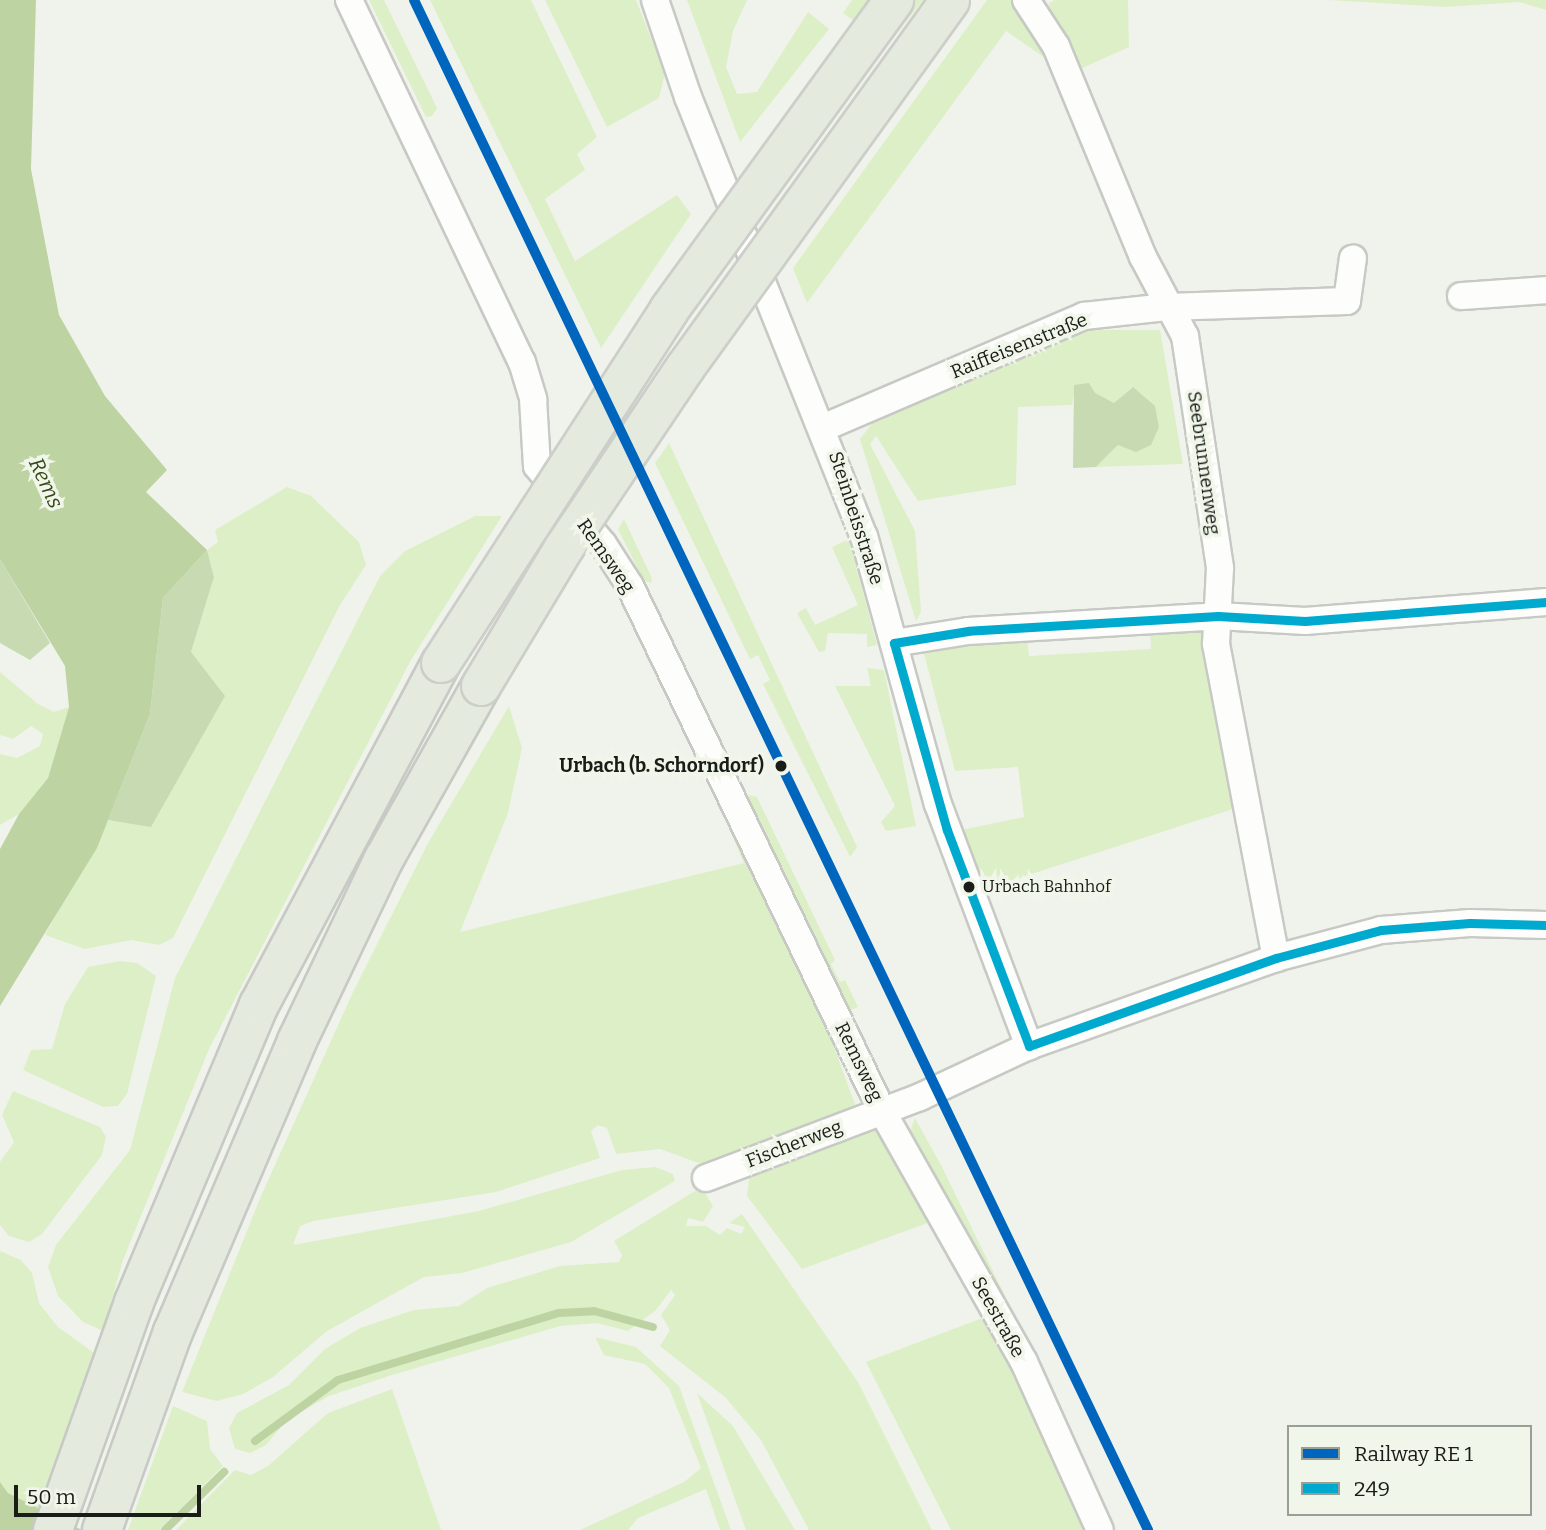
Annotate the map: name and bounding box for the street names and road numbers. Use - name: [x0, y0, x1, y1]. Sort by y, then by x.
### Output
- street label: Raiffeisenstraße: [947, 308, 1091, 384]
- street label: Seebrunnenweg: [1183, 390, 1225, 536]
- street label: Steinbeisstraße: [824, 449, 888, 587]
- street label: Remsweg: [572, 515, 640, 597]
- street label: Remsweg: [830, 1019, 888, 1105]
- street label: Fischerweg: [743, 1115, 845, 1173]
- street label: Seestraße: [967, 1273, 1029, 1361]

